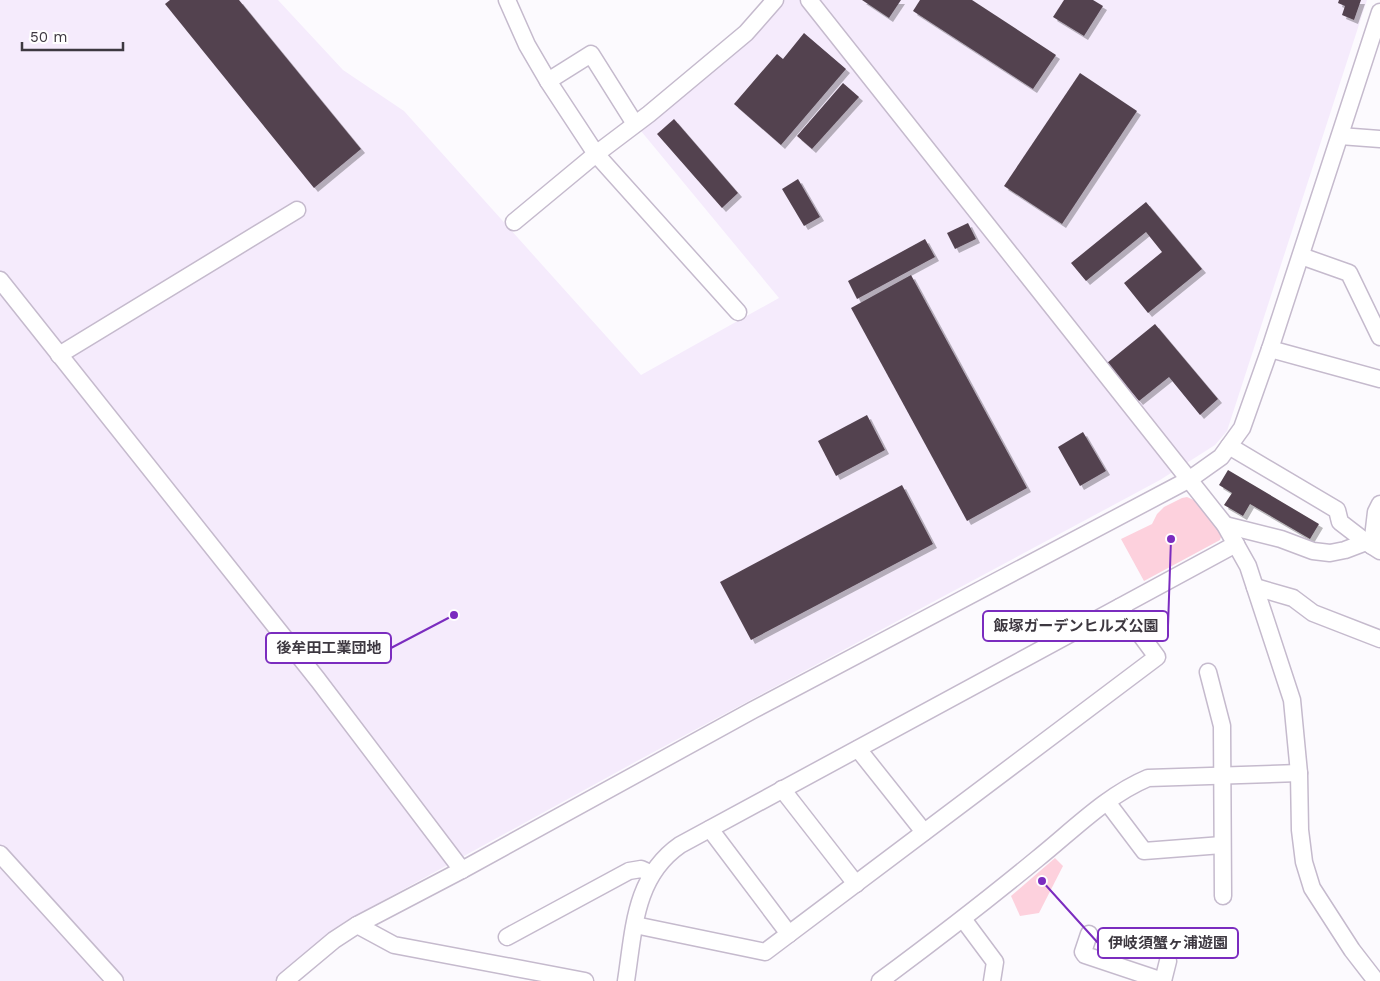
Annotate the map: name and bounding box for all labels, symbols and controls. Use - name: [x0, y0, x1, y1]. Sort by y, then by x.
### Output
- scale bar: [22, 20, 124, 52]
- text: 50 m: [30, 28, 67, 46]
- callout: 飯塚ガーデンヒルズ公園: [983, 611, 1168, 641]
- text: 飯塚ガーデンヒルズ公園: [993, 617, 1159, 635]
- callout: 後牟田工業団地: [266, 633, 391, 663]
- text: 後牟田工業団地: [276, 639, 382, 657]
- callout: 伊岐須蟹ヶ浦遊園: [1098, 928, 1238, 958]
- text: 伊岐須蟹ヶ浦遊園: [1108, 934, 1228, 952]

